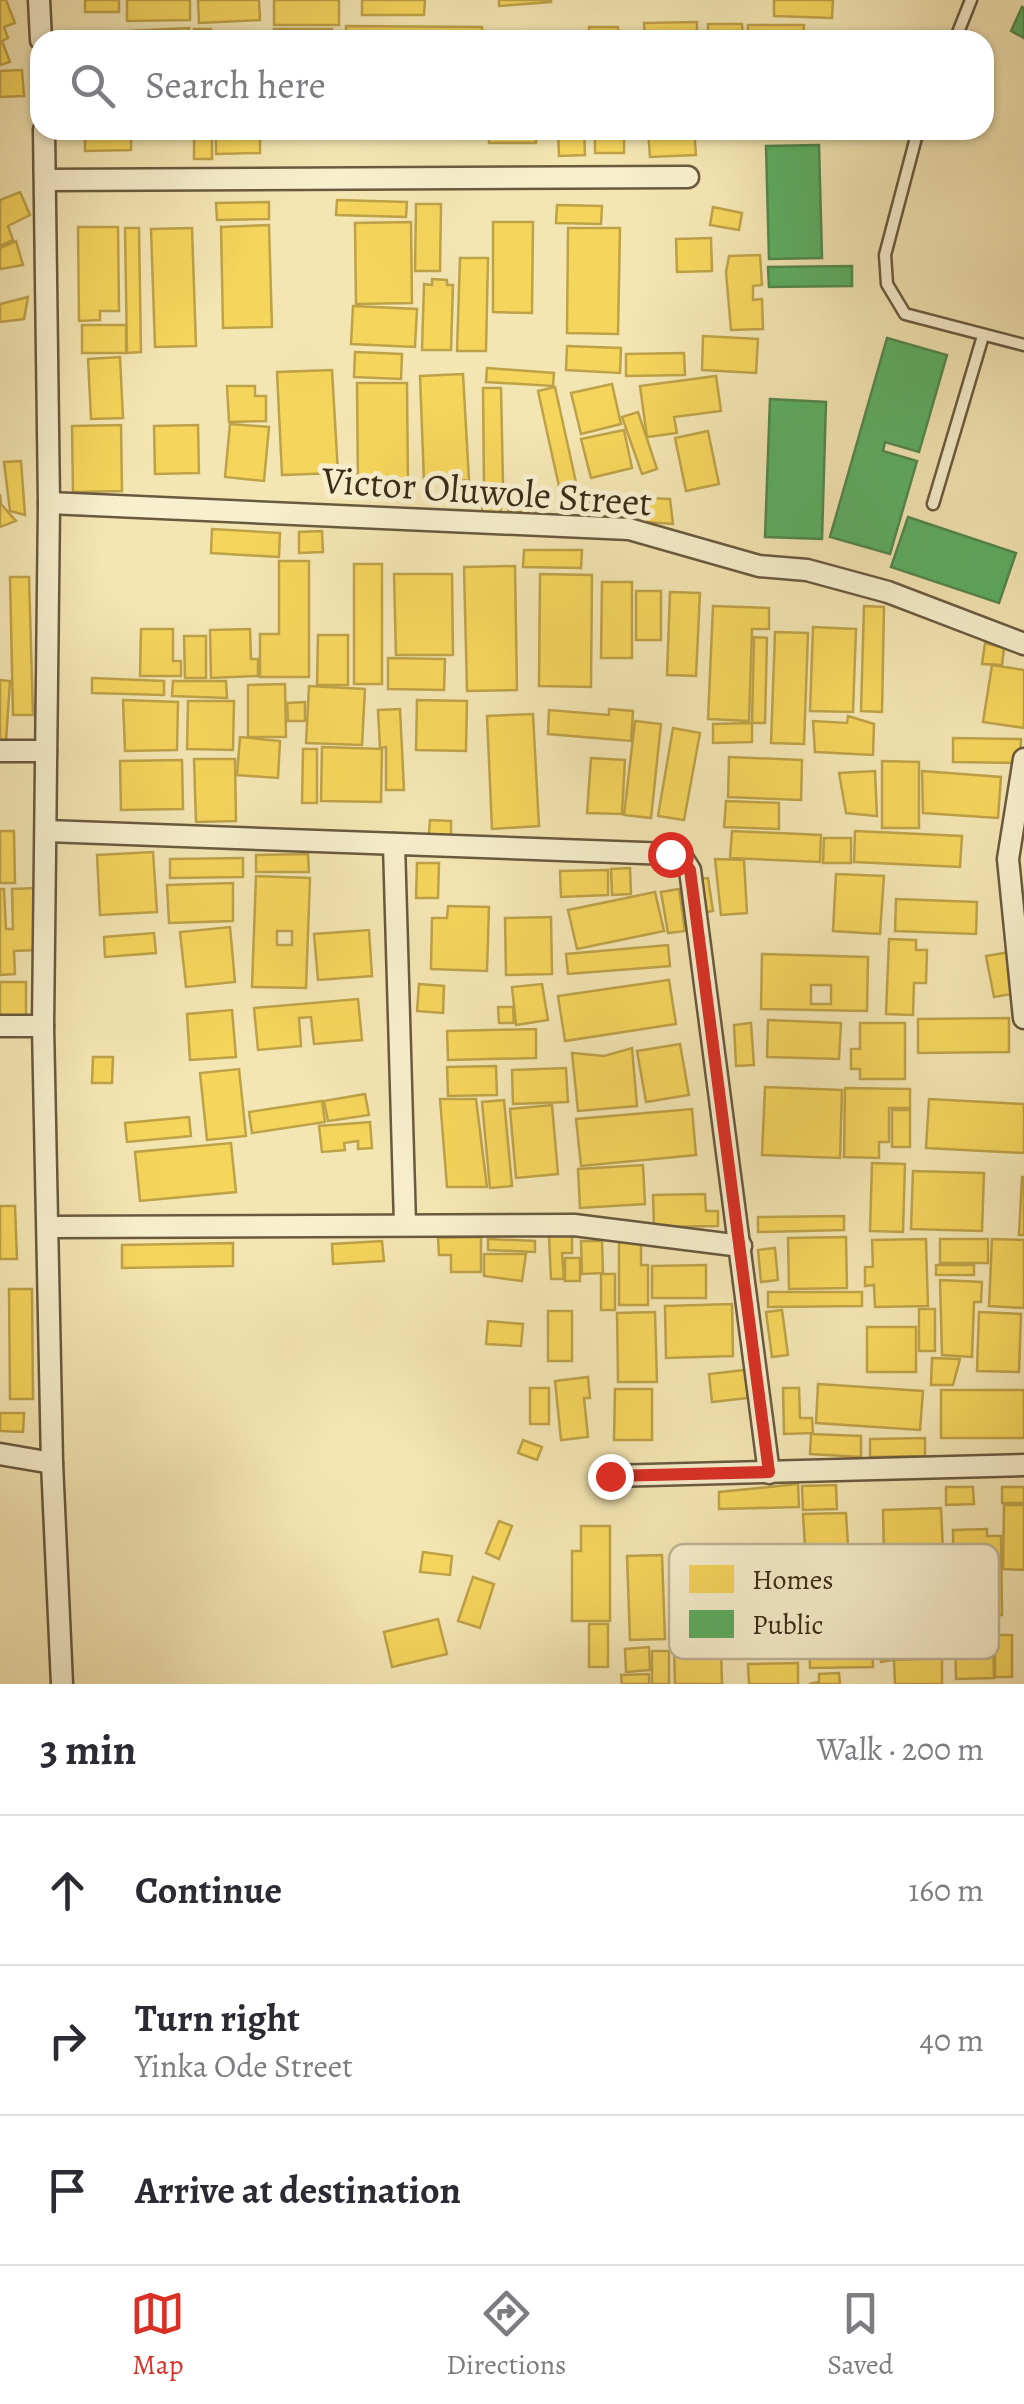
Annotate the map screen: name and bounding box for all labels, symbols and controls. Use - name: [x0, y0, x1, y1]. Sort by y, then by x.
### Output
- search box: [30, 30, 994, 140]
- icon: search: [65, 58, 120, 113]
- text: Search here: [145, 59, 326, 111]
- street label: Victor Oluwole Street: [319, 453, 654, 528]
- route start: [648, 832, 694, 878]
- route end: [588, 1454, 634, 1500]
- legend: [669, 1544, 999, 1659]
- text: Homes: [752, 1561, 834, 1599]
- text: Public: [752, 1606, 823, 1644]
- text: 3 min: [40, 1721, 136, 1778]
- text: Walk · 200 m: [817, 1727, 984, 1771]
- icon: ahead: [40, 1863, 95, 1918]
- text: Continue: [135, 1864, 282, 1916]
- text: 160 m: [908, 1868, 984, 1912]
- text: Turn right: [135, 1992, 300, 2044]
- icon: right: [40, 2013, 95, 2068]
- text: 40 m: [919, 2018, 984, 2062]
- text: Yinka Ode Street: [135, 2044, 353, 2088]
- icon: arrive: [40, 2163, 95, 2218]
- text: Arrive at destination: [135, 2164, 461, 2216]
- tab: Map: [130, 2286, 185, 2384]
- tab: Directions: [446, 2286, 566, 2384]
- tab: Saved: [827, 2286, 894, 2384]

